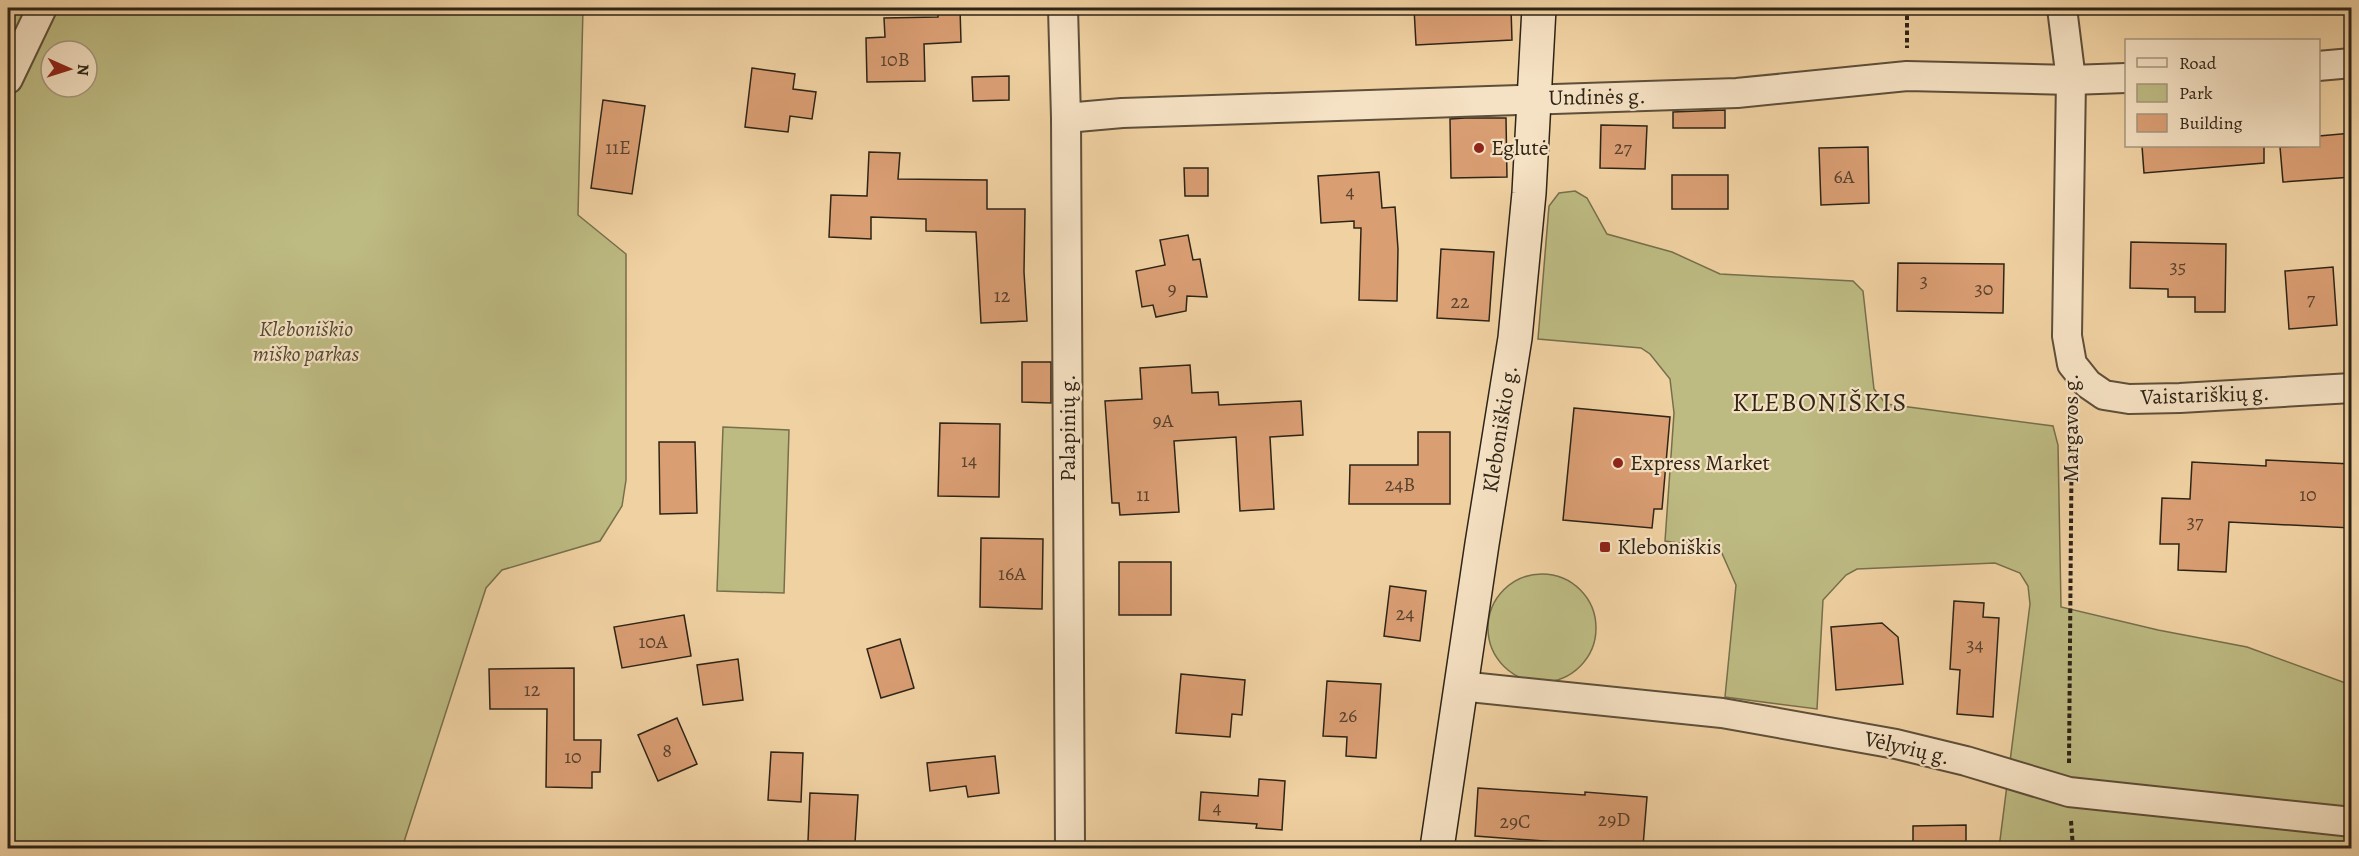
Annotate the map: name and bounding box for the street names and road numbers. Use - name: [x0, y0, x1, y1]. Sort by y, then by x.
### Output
- street label: Undinės g.: [1548, 81, 1646, 113]
- street label: Kleboniškio g.: [1475, 363, 1525, 495]
- street label: Palapinių g.: [1053, 374, 1083, 482]
- street label: Margavos g.: [2056, 374, 2086, 483]
- street label: Vaistariškių g.: [2139, 378, 2270, 412]
- street label: Vėlyvių g.: [1860, 723, 1953, 772]

